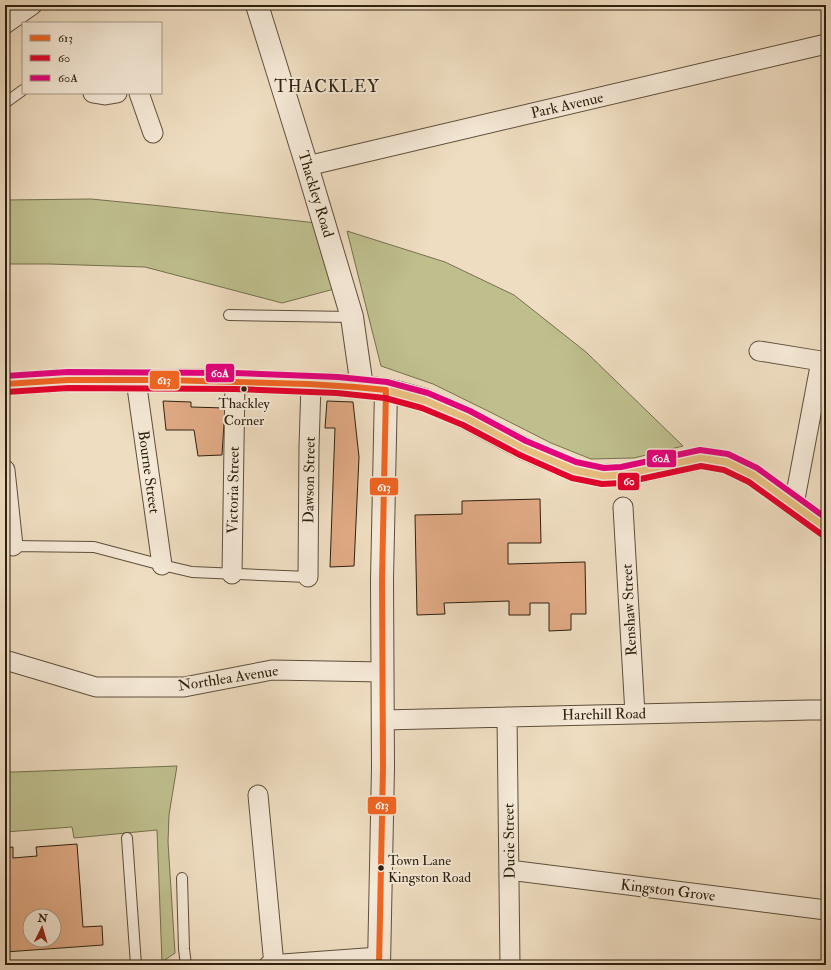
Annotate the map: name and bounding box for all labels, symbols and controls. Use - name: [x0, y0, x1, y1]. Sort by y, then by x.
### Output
- legend: [22, 22, 162, 94]
- text: 613: [58, 31, 73, 46]
- text: 60: [58, 51, 70, 66]
- text: 60A: [58, 71, 78, 86]
- district label: THACKLEY: [274, 76, 380, 97]
- street label: Park Avenue: [529, 88, 605, 123]
- street label: Thackley Road: [293, 149, 338, 240]
- line badge: 60A: [205, 363, 235, 383]
- text: 60A: [211, 367, 230, 380]
- line badge: 613: [149, 370, 180, 390]
- text: 613: [157, 374, 171, 387]
- marker: Thackley Corner: [239, 384, 249, 394]
- place label: Thackley Corner: [218, 395, 271, 429]
- street label: Bourne Street: [133, 429, 164, 515]
- street label: Dawson Street: [299, 436, 320, 524]
- street label: Victoria Street: [223, 446, 244, 534]
- line badge: 60A: [646, 449, 677, 468]
- text: 60A: [652, 452, 671, 465]
- line badge: 60: [617, 472, 640, 491]
- text: 60: [623, 475, 635, 488]
- line badge: 613: [369, 477, 399, 496]
- text: 613: [377, 481, 391, 494]
- street label: Renshaw Street: [618, 563, 641, 656]
- street label: Northlea Avenue: [176, 661, 280, 696]
- street label: Harehill Road: [562, 704, 647, 725]
- line badge: 613: [367, 796, 397, 815]
- text: 613: [375, 799, 389, 812]
- street label: Ducie Street: [499, 803, 520, 879]
- place label: Town Lane Kingston Road: [388, 852, 471, 886]
- marker: Town Lane Kingston Road: [376, 863, 386, 873]
- street label: Kingston Grove: [619, 875, 716, 906]
- north arrow: [22, 908, 62, 948]
- text: N: [36, 912, 49, 926]

